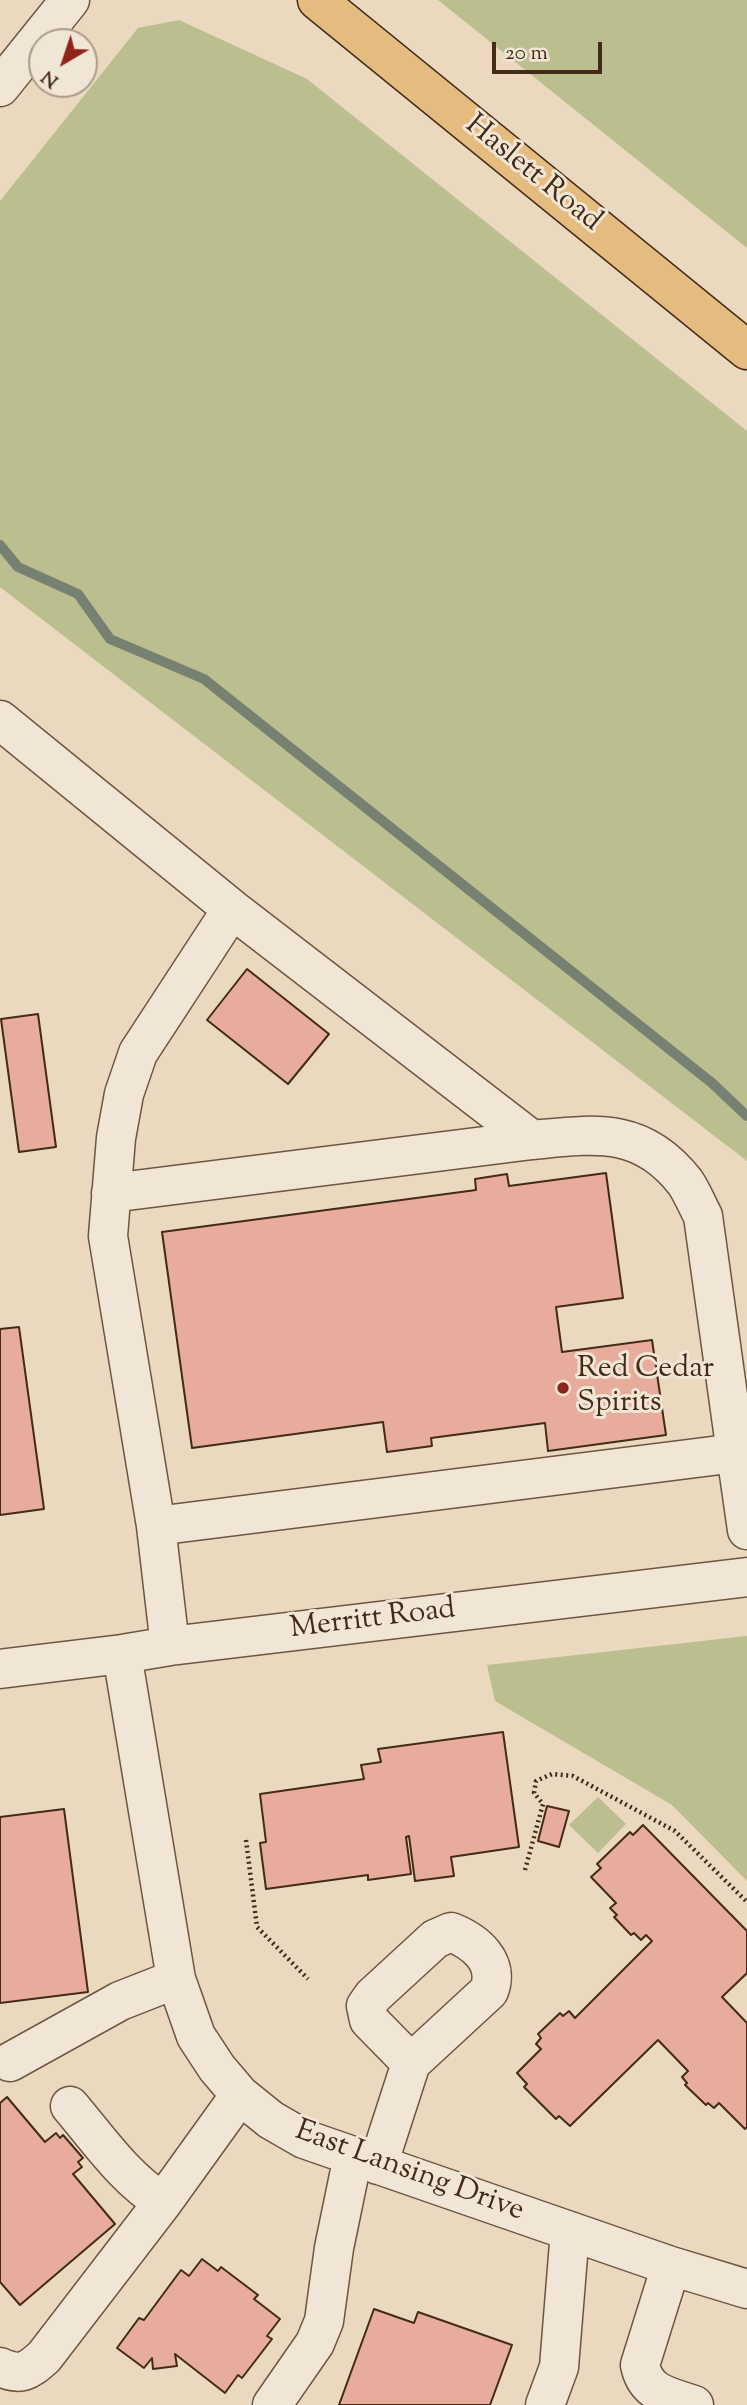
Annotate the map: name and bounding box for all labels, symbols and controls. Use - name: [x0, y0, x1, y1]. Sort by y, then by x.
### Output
- north arrow: [28, 28, 98, 98]
- scale bar: [495, 28, 605, 72]
- text: 20 m: [505, 39, 548, 69]
- text: N: [36, 63, 65, 93]
- street label: Haslett Road: [456, 109, 608, 241]
- place label: Red Cedar Spirits: [577, 1353, 714, 1424]
- marker: Red Cedar Spirits: [555, 1380, 571, 1396]
- street label: Merritt Road: [288, 1593, 458, 1649]
- street label: East Lansing Drive: [290, 2115, 528, 2231]

